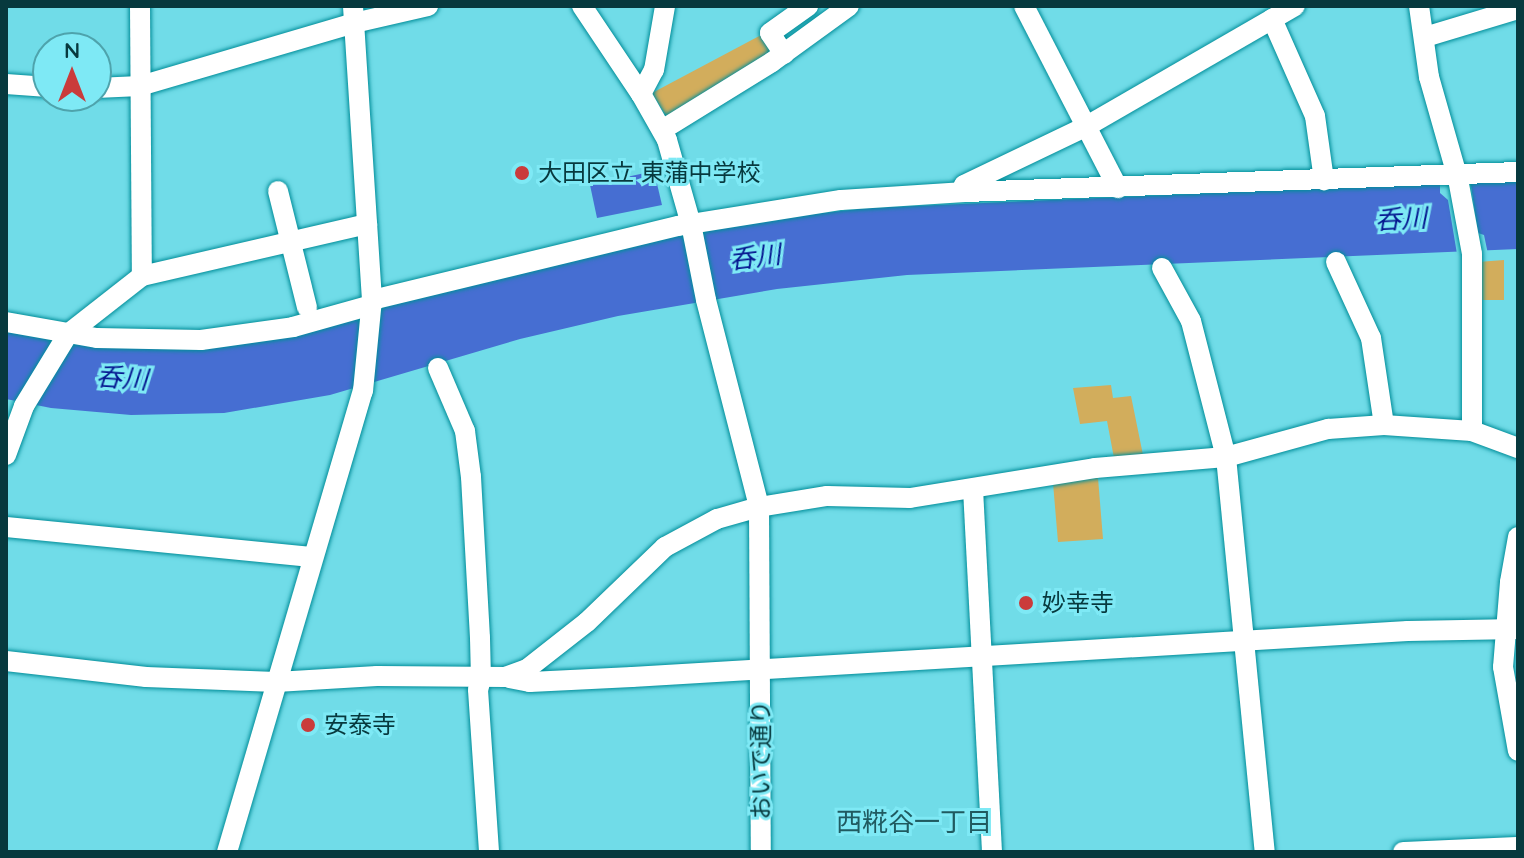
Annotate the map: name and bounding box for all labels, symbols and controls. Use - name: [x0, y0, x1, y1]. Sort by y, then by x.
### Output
- north arrow: [32, 32, 112, 112]
- text: N: [64, 36, 80, 64]
- place label: 大田区立 東蒲中学校: [538, 159, 761, 187]
- marker: 大田区立 東蒲中学校: [513, 164, 531, 182]
- water label: 呑川: [1374, 202, 1428, 236]
- water label: 呑川: [727, 238, 783, 276]
- water label: 呑川: [95, 361, 149, 395]
- place label: 妙幸寺: [1042, 589, 1114, 617]
- marker: 妙幸寺: [1017, 594, 1035, 612]
- street label: おいで通り: [747, 700, 775, 820]
- place label: 安泰寺: [324, 711, 396, 739]
- marker: 安泰寺: [299, 716, 317, 734]
- district label: 西糀谷一丁目: [836, 806, 992, 838]

